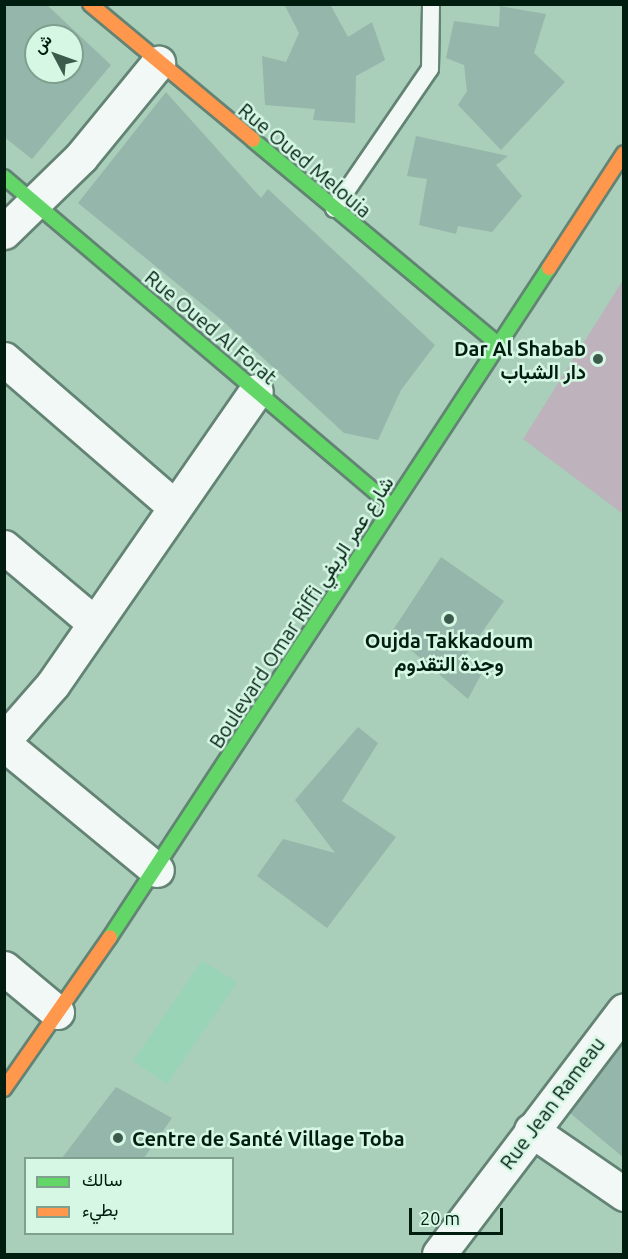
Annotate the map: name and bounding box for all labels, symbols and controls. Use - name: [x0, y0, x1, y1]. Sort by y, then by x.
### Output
- north arrow: [24, 24, 84, 84]
- text: ش: [29, 30, 55, 57]
- street label: Rue Oued Melouia: [234, 98, 376, 222]
- street label: Rue Oued Al Forat: [140, 265, 282, 389]
- place label: Dar Al Shabab دار الشباب: [454, 336, 586, 383]
- marker: Dar Al Shabab دار الشباب: [591, 352, 605, 366]
- street label: Boulevard Omar Riffi شارع عمر الريفي: [204, 471, 398, 753]
- marker: Oujda Takkadoum وجدة التقدوم: [442, 612, 456, 626]
- place label: Oujda Takkadoum وجدة التقدوم: [365, 628, 533, 675]
- street label: Rue Jean Rameau: [494, 1032, 610, 1174]
- place label: Centre de Santé Village Toba: [132, 1126, 405, 1150]
- marker: Centre de Santé Village Toba: [109, 1129, 127, 1147]
- legend: [24, 1157, 234, 1235]
- text: سالك: [82, 1169, 122, 1189]
- scale bar: [412, 1196, 506, 1234]
- text: بطيء: [82, 1199, 118, 1219]
- text: 20 m: [420, 1208, 460, 1228]

